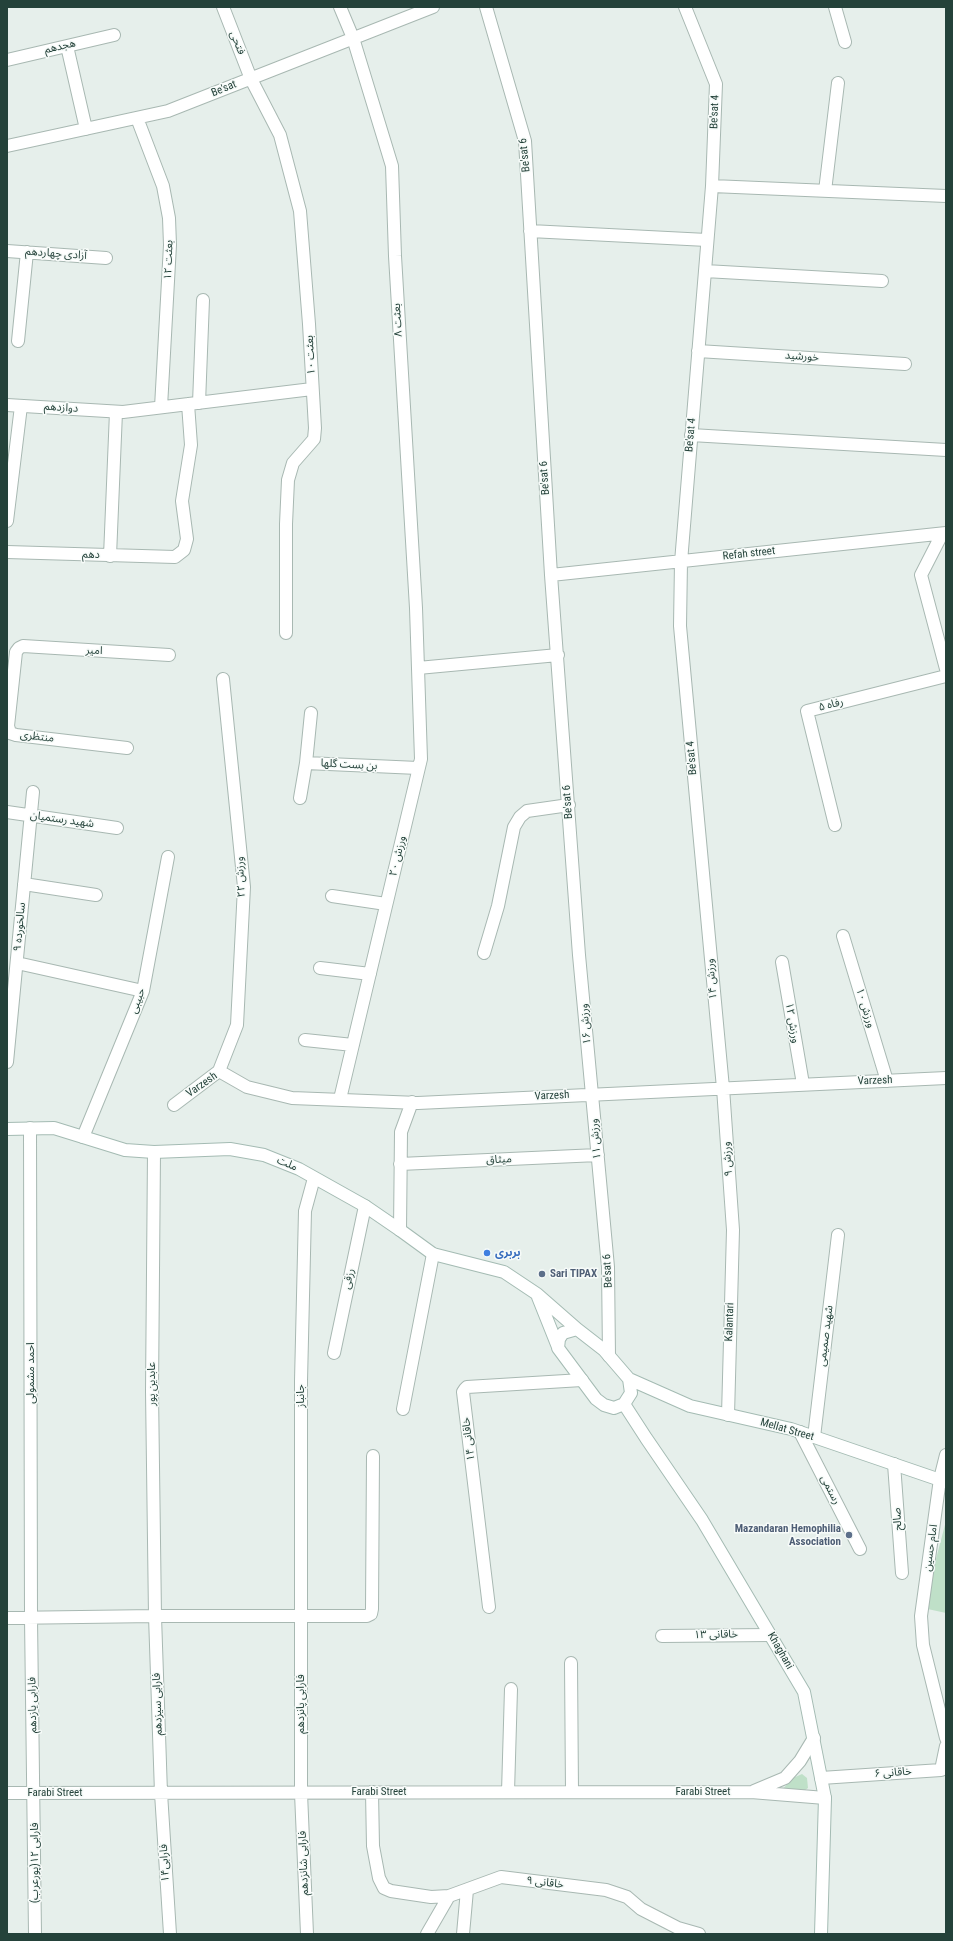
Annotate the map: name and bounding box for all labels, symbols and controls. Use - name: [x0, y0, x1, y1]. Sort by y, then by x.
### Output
- street label: فتحی: [226, 29, 248, 57]
- street label: هجدهم: [43, 37, 77, 57]
- street label: Be'sat: [209, 78, 239, 100]
- street label: Be'sat 4: [708, 95, 722, 129]
- street label: Be'sat 6: [517, 137, 533, 173]
- street label: بعثت ۱۲: [162, 240, 176, 280]
- street label: آزادی چهاردهم: [25, 245, 87, 263]
- street label: بعثت ٨: [391, 303, 405, 337]
- street label: بعثت ۱۰: [303, 335, 319, 375]
- street label: خورشید: [785, 349, 819, 365]
- street label: دوازدهم: [43, 400, 79, 416]
- street label: Be'sat 4: [683, 417, 699, 453]
- street label: Be'sat 6: [537, 461, 553, 495]
- street label: Refah street: [722, 545, 776, 563]
- street label: دهم: [82, 548, 100, 562]
- street label: امیر: [85, 644, 103, 658]
- street label: رفاه ۵: [817, 696, 845, 714]
- street label: منتظری: [19, 728, 55, 746]
- street label: Be'sat 4: [684, 740, 700, 776]
- street label: بن بست گلها: [320, 757, 378, 773]
- street label: Be'sat 6: [560, 785, 576, 819]
- street label: شهید رستمیان: [29, 809, 95, 831]
- street label: ورزش ۲۰: [387, 835, 409, 877]
- street label: ورزش ۲۲: [233, 856, 249, 898]
- street label: سالخورده ۹: [11, 902, 29, 952]
- street label: ورزش ۱۴: [704, 958, 720, 1000]
- street label: حبیبی: [127, 986, 149, 1016]
- street label: ورزش ۱۰: [853, 986, 877, 1030]
- street label: ورزش ۱۲: [782, 1002, 802, 1044]
- street label: ورزش ۱۶: [578, 1003, 594, 1045]
- street label: Varzesh: [184, 1070, 220, 1100]
- street label: Varzesh: [857, 1074, 893, 1088]
- street label: Varzesh: [534, 1088, 570, 1104]
- street label: ورزش ۱۱: [588, 1118, 604, 1160]
- street label: ورزش ۹: [720, 1141, 736, 1177]
- street label: میثاق: [486, 1153, 512, 1167]
- street label: ملت: [275, 1154, 299, 1174]
- place label: بربری: [495, 1246, 521, 1260]
- marker: بربری: [482, 1248, 492, 1258]
- street label: Be'sat 6: [601, 1254, 615, 1288]
- street label: رزقی: [340, 1267, 358, 1291]
- place label: Sari TIPAX: [550, 1267, 597, 1281]
- marker: Sari TIPAX: [537, 1269, 547, 1279]
- street label: Kalantari: [723, 1302, 737, 1342]
- street label: شهید صمیمی: [816, 1305, 836, 1367]
- street label: احمد مشمولی: [24, 1342, 38, 1404]
- street label: عابدین پور: [145, 1362, 159, 1406]
- street label: جانباز: [294, 1384, 308, 1408]
- street label: خاقانی ۱۴: [460, 1416, 478, 1462]
- street label: Mellat Street: [759, 1416, 815, 1444]
- street label: رستمی: [817, 1473, 843, 1507]
- street label: صالح: [891, 1507, 905, 1531]
- place label: Mazandaran Hemophilia Association: [735, 1522, 841, 1548]
- street label: امام حسین: [921, 1524, 941, 1572]
- marker: Mazandaran Hemophilia Association: [844, 1530, 854, 1540]
- street label: خاقانی ۱۳: [694, 1628, 738, 1642]
- street label: Khaghani: [764, 1630, 796, 1672]
- street label: فارابی سیزدهم: [150, 1673, 166, 1735]
- street label: فارابی پانزدهم: [294, 1674, 308, 1734]
- street label: فارابی یازدهم: [26, 1677, 40, 1733]
- street label: خاقانی ۶: [874, 1765, 912, 1781]
- street label: Farabi Street: [351, 1785, 407, 1799]
- street label: Farabi Street: [675, 1785, 731, 1799]
- street label: Farabi Street: [27, 1786, 83, 1800]
- street label: فارابی ۱۲(پورعرب): [28, 1823, 42, 1903]
- street label: فارابی شانزدهم: [296, 1830, 312, 1896]
- street label: فارابی۱۴‌: [157, 1844, 173, 1882]
- street label: خاقانی ٩: [526, 1874, 564, 1892]

